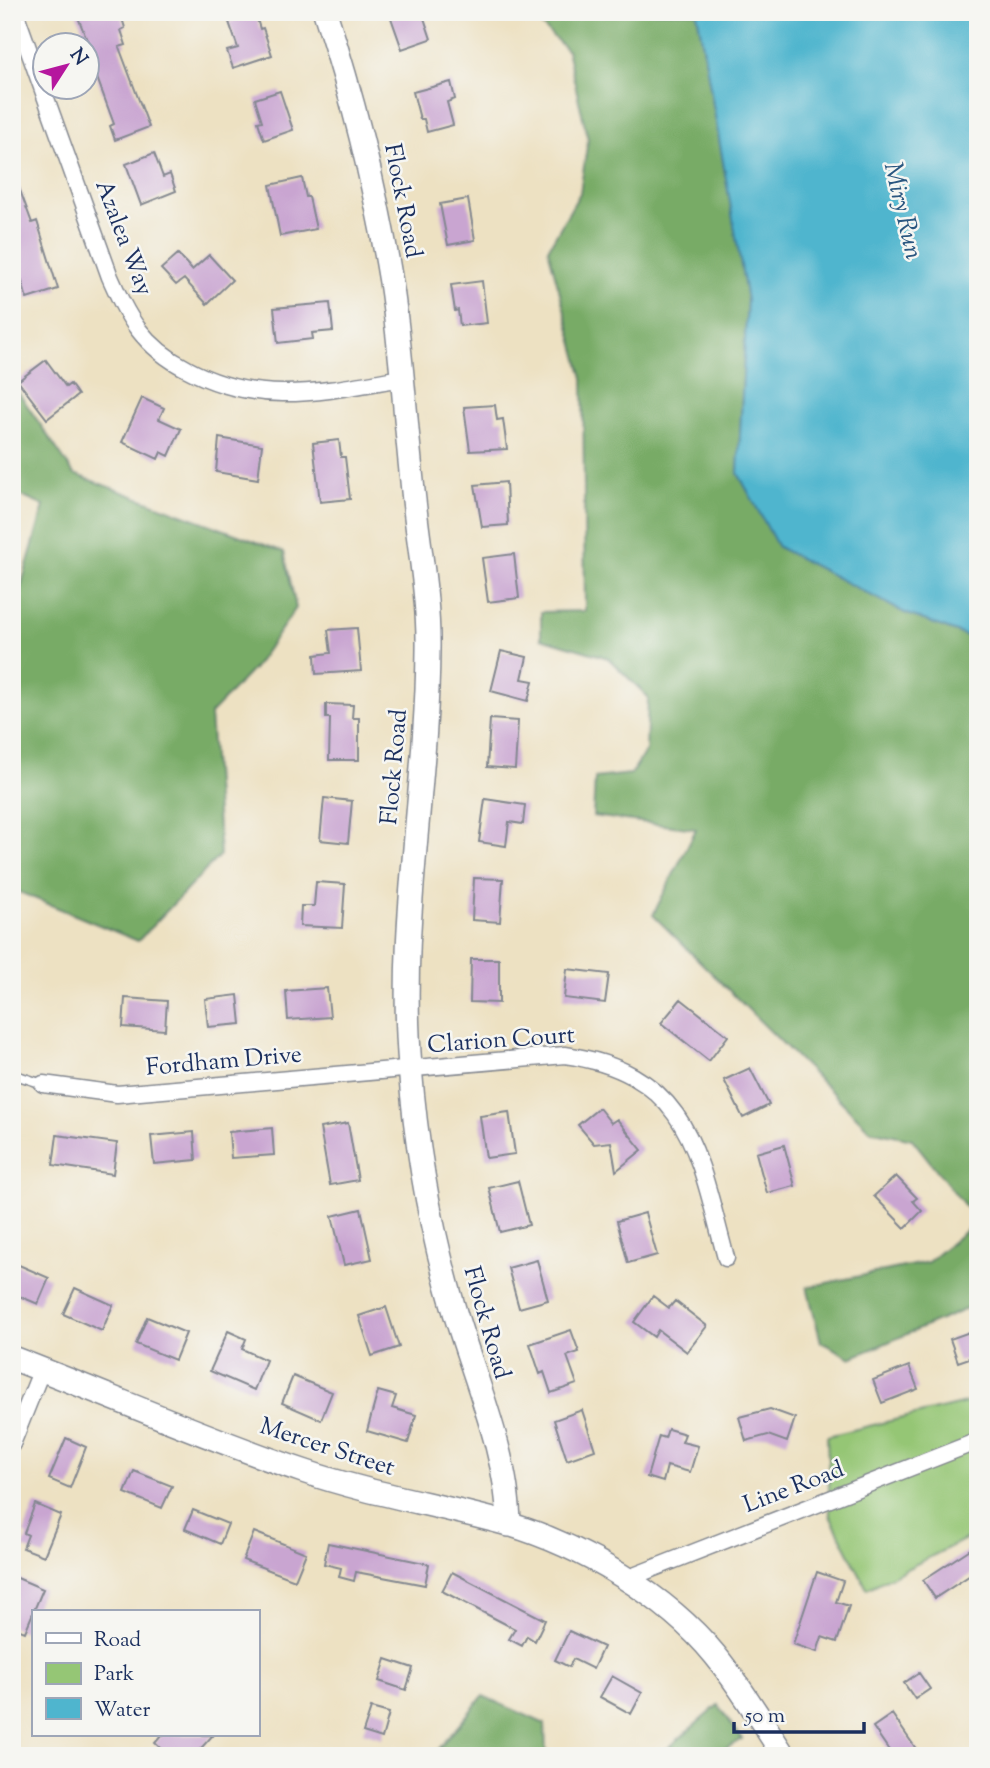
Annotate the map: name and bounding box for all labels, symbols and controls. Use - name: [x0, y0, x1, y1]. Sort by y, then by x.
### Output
- north arrow: [32, 32, 102, 102]
- text: N: [62, 43, 93, 72]
- street label: Flock Road: [374, 141, 430, 261]
- water label: Miry Run: [873, 159, 931, 264]
- street label: Azalea Way: [85, 175, 161, 301]
- street label: Flock Road: [373, 707, 417, 826]
- street label: Clarion Court: [426, 1019, 576, 1063]
- street label: Fordham Drive: [145, 1038, 303, 1086]
- street label: Flock Road: [454, 1263, 518, 1384]
- street label: Mercer Street: [255, 1410, 399, 1486]
- street label: Line Road: [739, 1453, 850, 1523]
- legend: [32, 1610, 259, 1736]
- text: Road: [94, 1626, 141, 1656]
- text: Park: [94, 1660, 135, 1690]
- scale bar: [734, 1691, 864, 1735]
- text: Water: [94, 1696, 151, 1726]
- text: 50 m: [744, 1702, 785, 1732]

